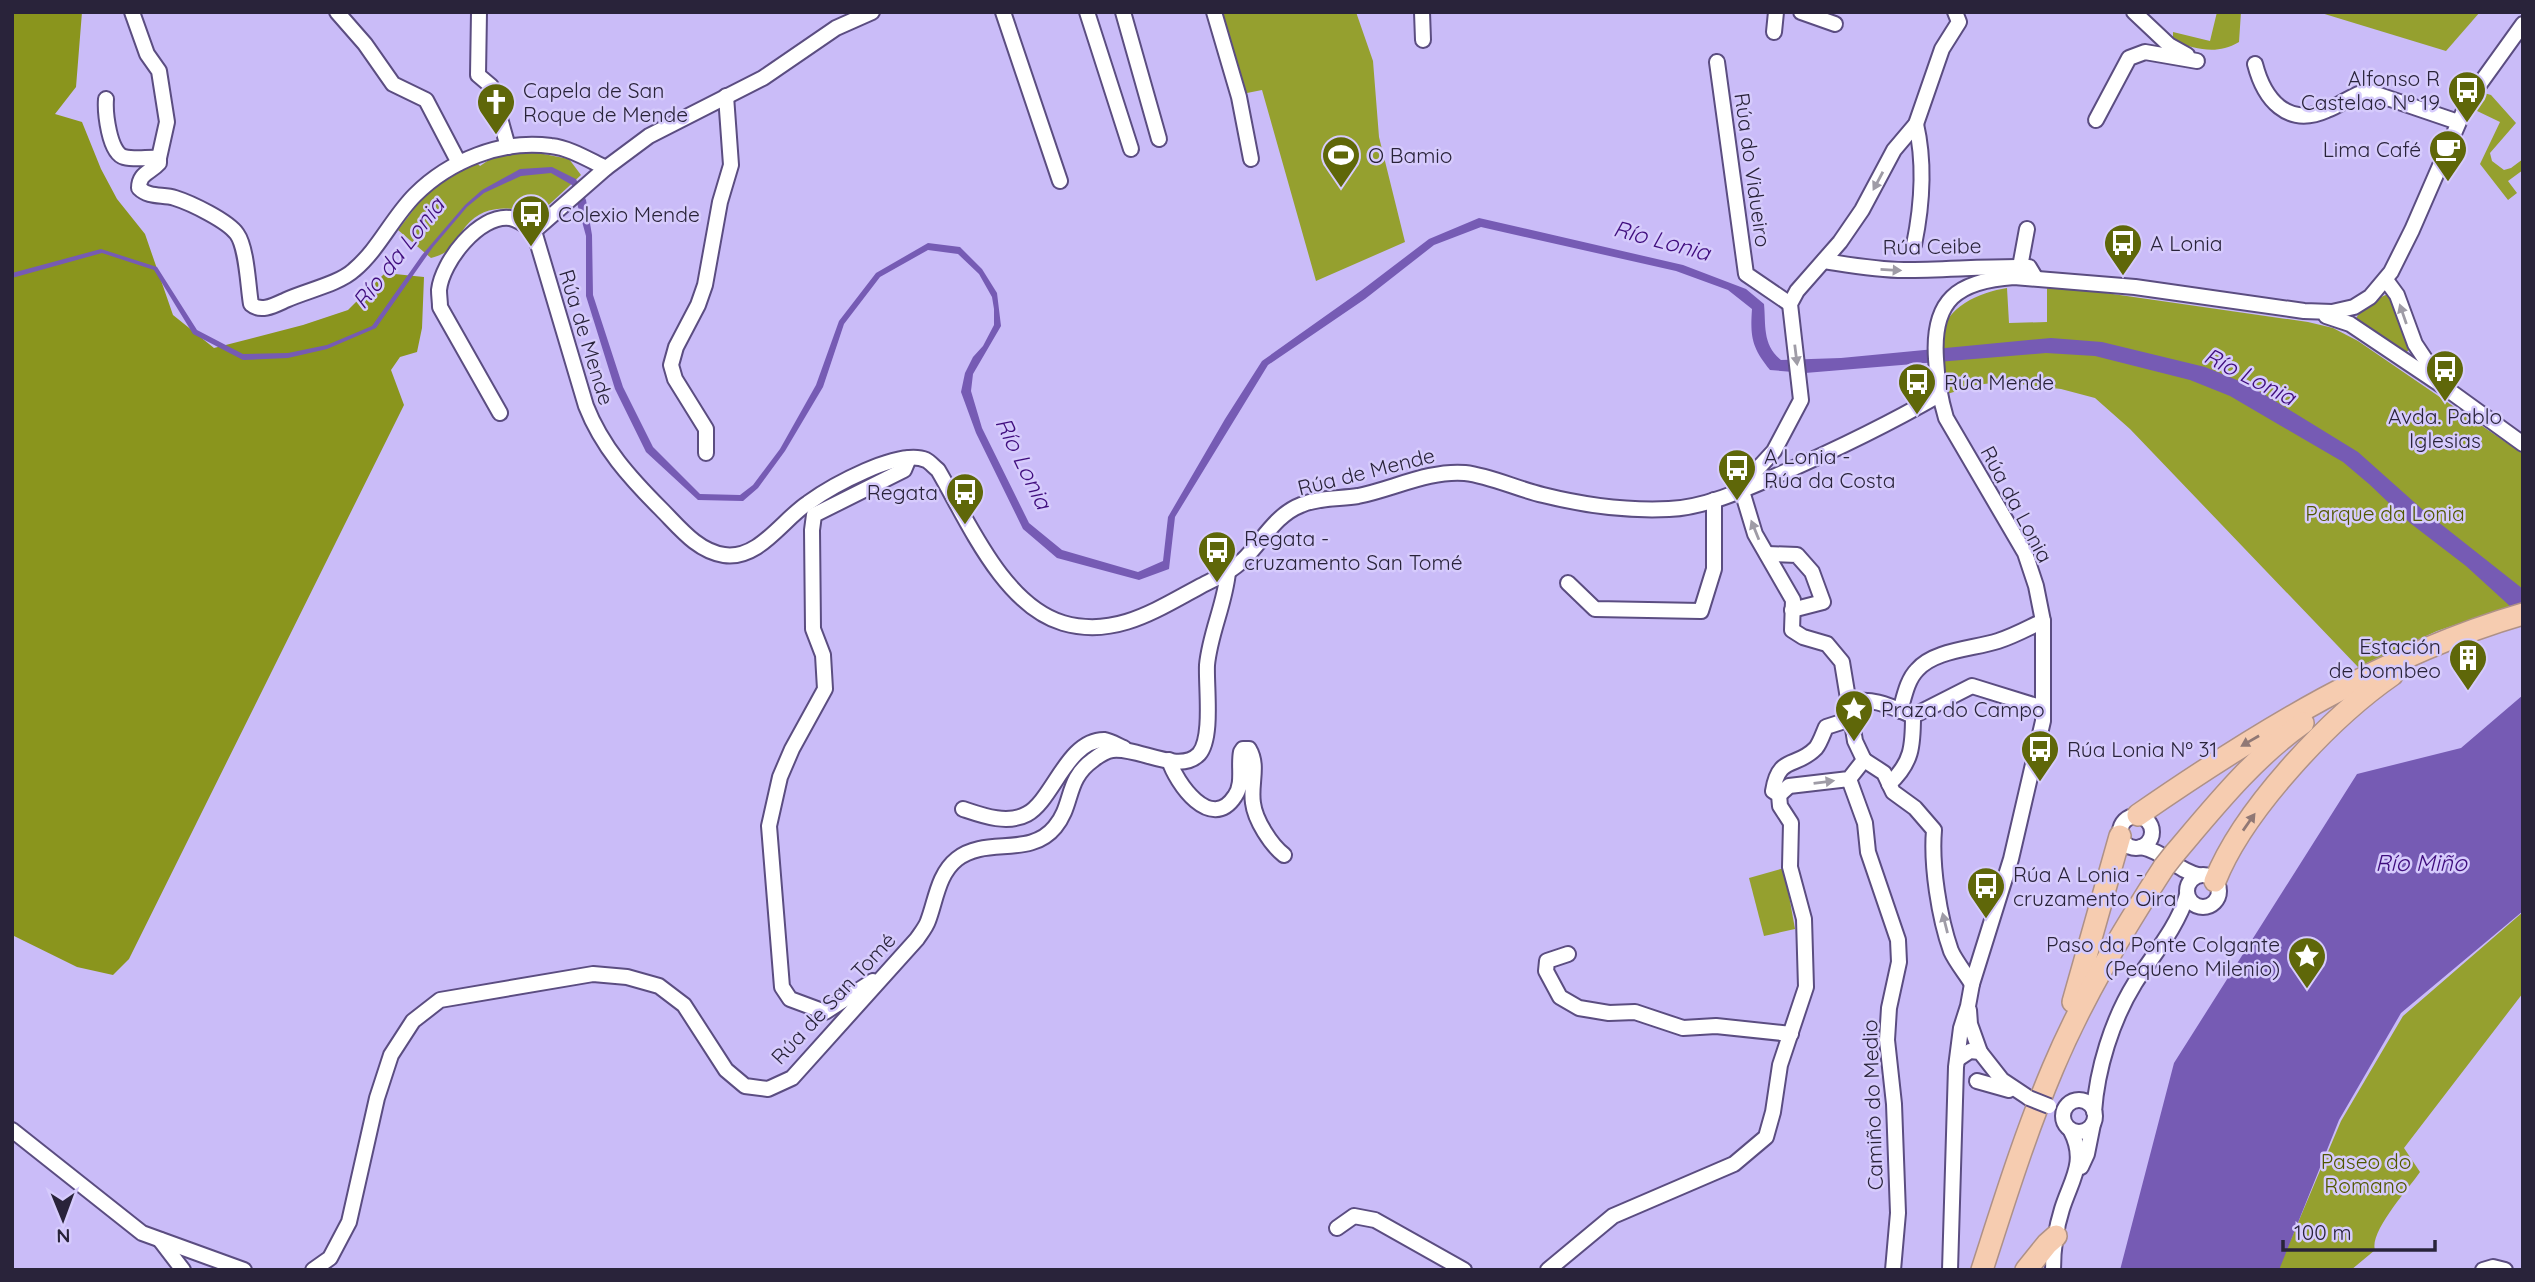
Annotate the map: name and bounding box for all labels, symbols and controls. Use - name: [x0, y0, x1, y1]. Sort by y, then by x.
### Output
- place label: Alfonso R Castelao Nº 19: [2301, 65, 2440, 115]
- bus stop icon: Alfonso R Castelao Nº 19: [2446, 69, 2488, 124]
- place label: Capela de San Roque de Mende: [523, 77, 688, 127]
- church icon: Capela de San Roque de Mende: [475, 81, 517, 136]
- street label: Rúa do Vidueiro: [1729, 91, 1777, 249]
- cafe icon: Lima Café: [2427, 128, 2469, 183]
- sports icon: O Bamio: [1320, 134, 1362, 189]
- place label: Lima Café: [2323, 136, 2421, 162]
- place label: O Bamio: [1368, 142, 1453, 168]
- one-way arrow: [1872, 171, 1884, 190]
- water label: Río da Lonia: [346, 191, 451, 314]
- bus stop icon: Colexio Mende: [510, 193, 552, 248]
- place label: Colexio Mende: [558, 201, 700, 227]
- water label: Río Lonia: [1611, 213, 1714, 267]
- bus stop icon: A Lonia: [2102, 222, 2144, 277]
- place label: A Lonia: [2150, 230, 2223, 256]
- street label: Rúa Ceibe: [1882, 232, 1982, 260]
- one-way arrow: [1881, 264, 1903, 275]
- street label: Rúa de Mende: [554, 266, 620, 408]
- one-way arrow: [2397, 304, 2408, 325]
- water label: Río Lonia: [2199, 341, 2302, 412]
- one-way arrow: [1790, 344, 1801, 366]
- bus stop icon: Avda. Pablo Iglesias: [2424, 348, 2466, 403]
- bus stop icon: Rúa Mende: [1896, 361, 1938, 416]
- place label: Rúa Mende: [1944, 369, 2054, 395]
- place label: Avda. Pablo Iglesias: [2388, 403, 2502, 453]
- water label: Río Lonia: [989, 412, 1059, 515]
- street label: Rúa de Mende: [1295, 441, 1437, 501]
- street label: Rúa da Lonia: [1975, 441, 2059, 567]
- place label: A Lonia - Rúa da Costa: [1764, 443, 1896, 493]
- bus stop icon: A Lonia - Rúa da Costa: [1716, 447, 1758, 502]
- bus stop icon: Regata: [944, 471, 986, 526]
- place label: Regata: [867, 479, 938, 505]
- park label: Parque da Lonia: [2305, 500, 2465, 526]
- one-way arrow: [1749, 519, 1760, 540]
- place label: Regata - cruzamento San Tomé: [1244, 525, 1463, 575]
- bus stop icon: Regata - cruzamento San Tomé: [1196, 529, 1238, 584]
- place label: Estación de bombeo: [2329, 633, 2441, 683]
- building icon: Estación de bombeo: [2447, 637, 2489, 692]
- place icon: Praza do Campo: [1833, 688, 1875, 743]
- place label: Praza do Campo: [1881, 696, 2045, 722]
- bus stop icon: Rúa Lonia Nº 31: [2019, 728, 2061, 783]
- one-way arrow: [2241, 735, 2260, 747]
- place label: Rúa Lonia Nº 31: [2067, 736, 2217, 762]
- one-way arrow: [1813, 776, 1835, 787]
- one-way arrow: [2242, 813, 2256, 831]
- water label: Río Miño: [2375, 848, 2468, 877]
- place label: Rúa A Lonia - cruzamento Oira: [2013, 861, 2176, 911]
- bus stop icon: Rúa A Lonia - cruzamento Oira: [1965, 865, 2007, 920]
- one-way arrow: [1939, 911, 1950, 933]
- street label: Rúa de San Tomé: [765, 927, 901, 1069]
- place label: Paso da Ponte Colgante (Pequeno Milenio): [2046, 931, 2280, 981]
- place icon: Paso da Ponte Colgante (Pequeno Milenio): [2286, 935, 2328, 990]
- street label: Camiño do Medio: [1856, 1019, 1888, 1191]
- park label: Paseo do Romano: [2321, 1148, 2411, 1198]
- north arrow: [28, 1184, 98, 1254]
- scale bar: [2283, 1208, 2435, 1252]
- text: 100 m: [2294, 1219, 2352, 1245]
- text: N: [56, 1224, 70, 1248]

